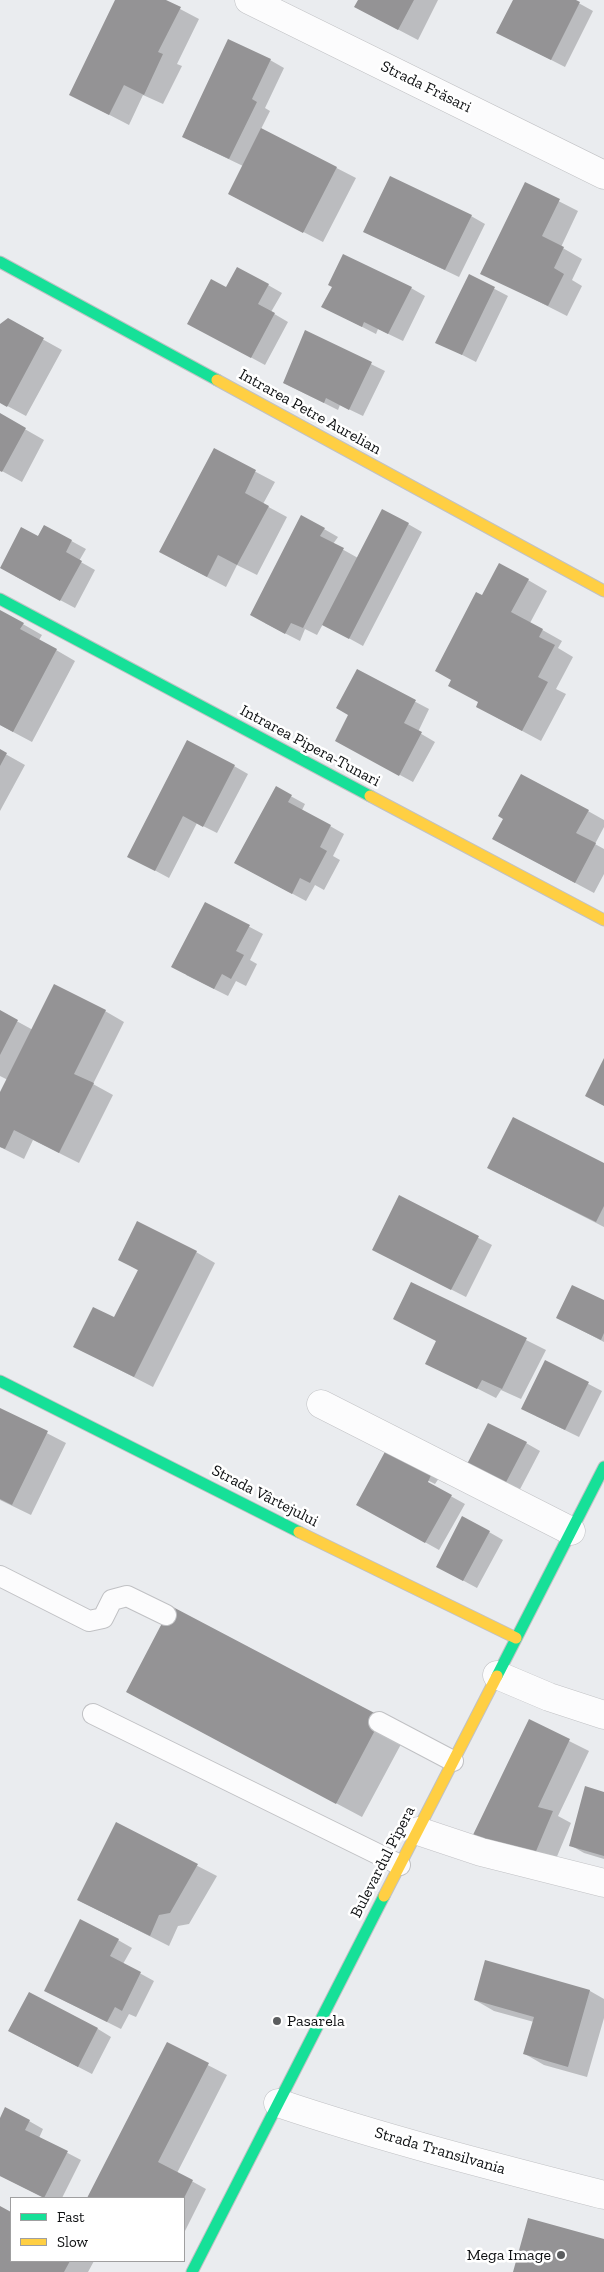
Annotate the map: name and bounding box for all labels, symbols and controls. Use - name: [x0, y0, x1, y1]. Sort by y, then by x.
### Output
- street label: Strada Frăsari: [378, 57, 474, 117]
- street label: Intrarea Petre Aurelian: [236, 365, 384, 459]
- street label: Intrarea Pipera-Tunari: [237, 701, 383, 791]
- street label: Strada Vârtejului: [209, 1461, 321, 1531]
- street label: Bulevardul Pipera: [347, 1803, 419, 1921]
- place label: Pasarela: [287, 2011, 345, 2031]
- marker: Pasarela: [271, 2015, 283, 2027]
- street label: Strada Transilvania: [372, 2123, 508, 2179]
- legend: [10, 2197, 185, 2262]
- text: Fast: [57, 2208, 85, 2226]
- text: Slow: [57, 2233, 88, 2251]
- place label: Mega Image: [467, 2245, 551, 2265]
- marker: Mega Image: [555, 2249, 567, 2261]

